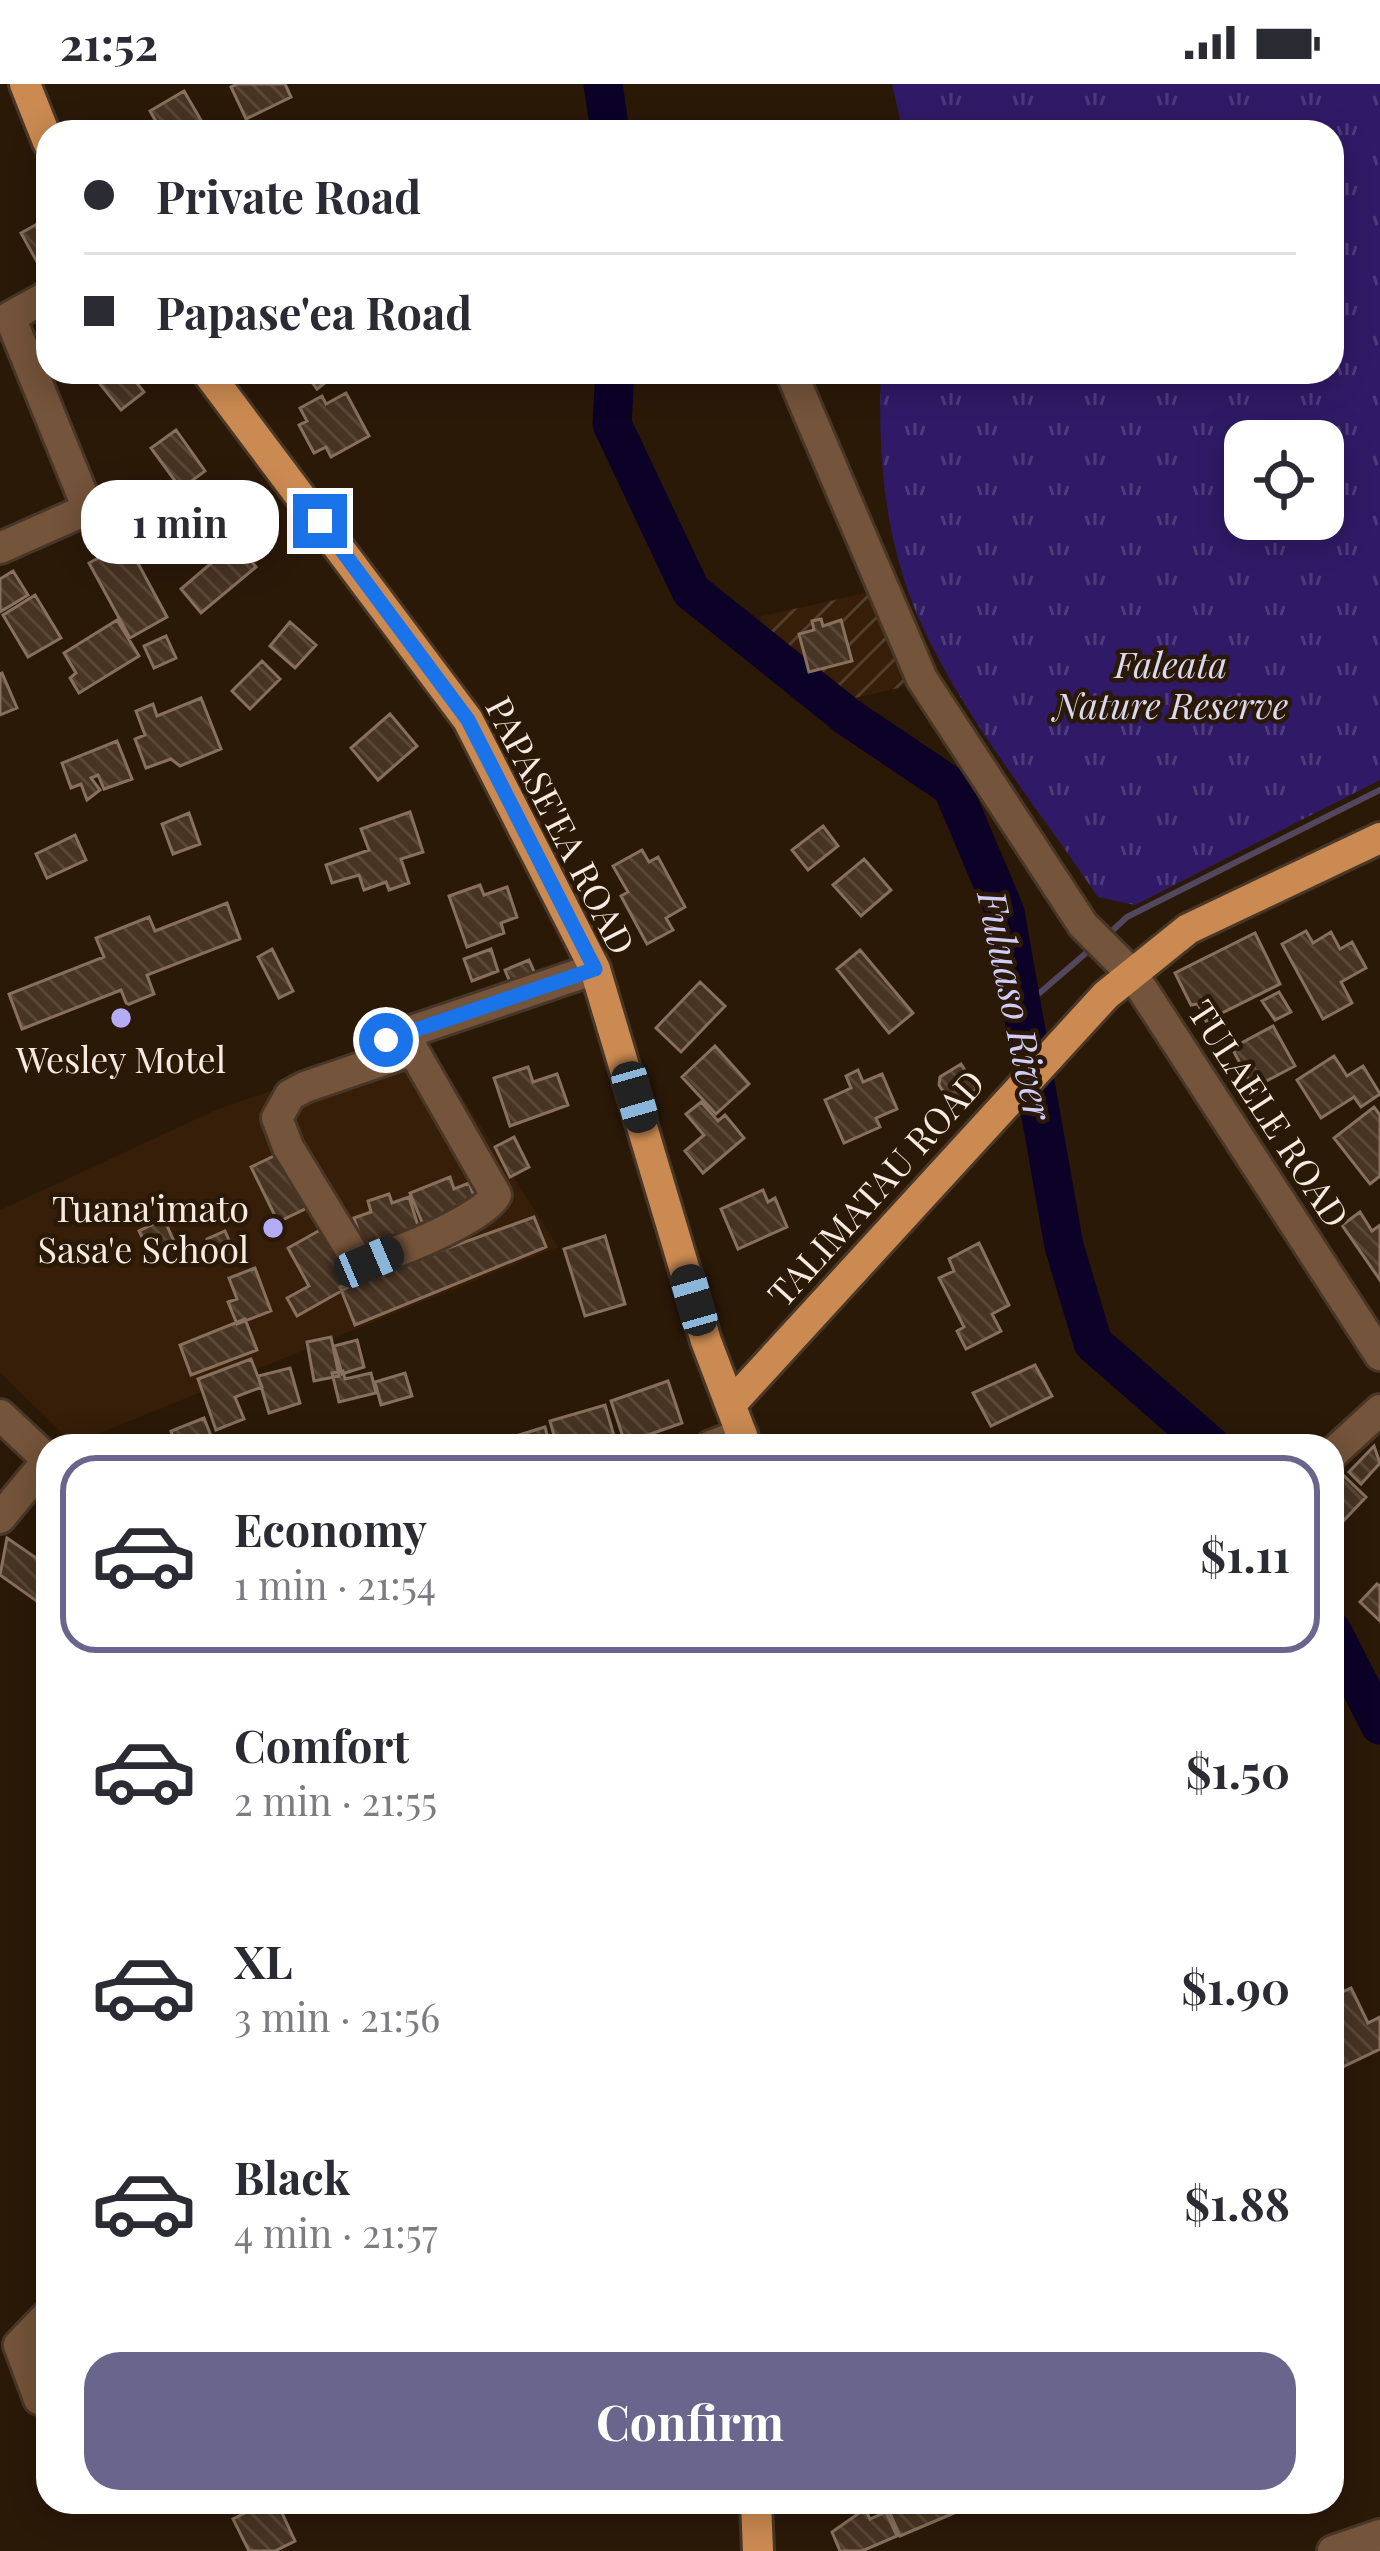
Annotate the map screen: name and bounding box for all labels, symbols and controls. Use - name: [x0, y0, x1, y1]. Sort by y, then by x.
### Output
- text: 21:52: [60, 12, 158, 72]
- text: Private Road: [156, 165, 421, 225]
- text: Papase'ea Road: [156, 281, 472, 341]
- map controls: [1224, 420, 1344, 540]
- button: locate: [1224, 420, 1344, 540]
- callout: 1 min: [80, 479, 278, 563]
- route end: [293, 494, 347, 548]
- text: 1 min: [132, 496, 228, 548]
- park label: Faleata Nature Reserve: [1051, 639, 1288, 728]
- street label: PAPASE'EA ROAD: [476, 688, 648, 962]
- water label: Fuluaso River: [967, 884, 1067, 1126]
- street label: TULAELE ROAD: [1179, 990, 1361, 1236]
- marker: Wesley Motel: [108, 1005, 134, 1031]
- route start: [359, 1013, 413, 1067]
- place label: Wesley Motel: [15, 1034, 226, 1082]
- car: [608, 1057, 662, 1137]
- street label: TALIMATAU ROAD: [756, 1059, 994, 1315]
- place label: Tuana'imato Sasa'e School: [38, 1183, 249, 1272]
- marker: Tuana'imato Sasa'e School: [260, 1215, 286, 1241]
- car: [329, 1231, 409, 1293]
- car: [667, 1260, 721, 1340]
- text: Economy: [234, 1498, 427, 1558]
- icon: car: [90, 1500, 198, 1608]
- text: $1.11: [1200, 1524, 1290, 1584]
- text: 1 min · 21:54: [234, 1558, 436, 1610]
- text: Comfort: [234, 1714, 409, 1774]
- icon: car: [90, 1716, 198, 1824]
- text: $1.50: [1186, 1740, 1290, 1800]
- text: 2 min · 21:55: [234, 1774, 437, 1826]
- text: XL: [234, 1930, 293, 1990]
- icon: car: [90, 1932, 198, 2040]
- text: $1.90: [1181, 1956, 1290, 2016]
- text: 3 min · 21:56: [234, 1990, 440, 2042]
- text: Black: [234, 2146, 350, 2206]
- icon: car: [90, 2148, 198, 2256]
- text: $1.88: [1184, 2172, 1290, 2232]
- text: 4 min · 21:57: [234, 2206, 438, 2258]
- button: Confirm: [84, 2352, 1296, 2490]

